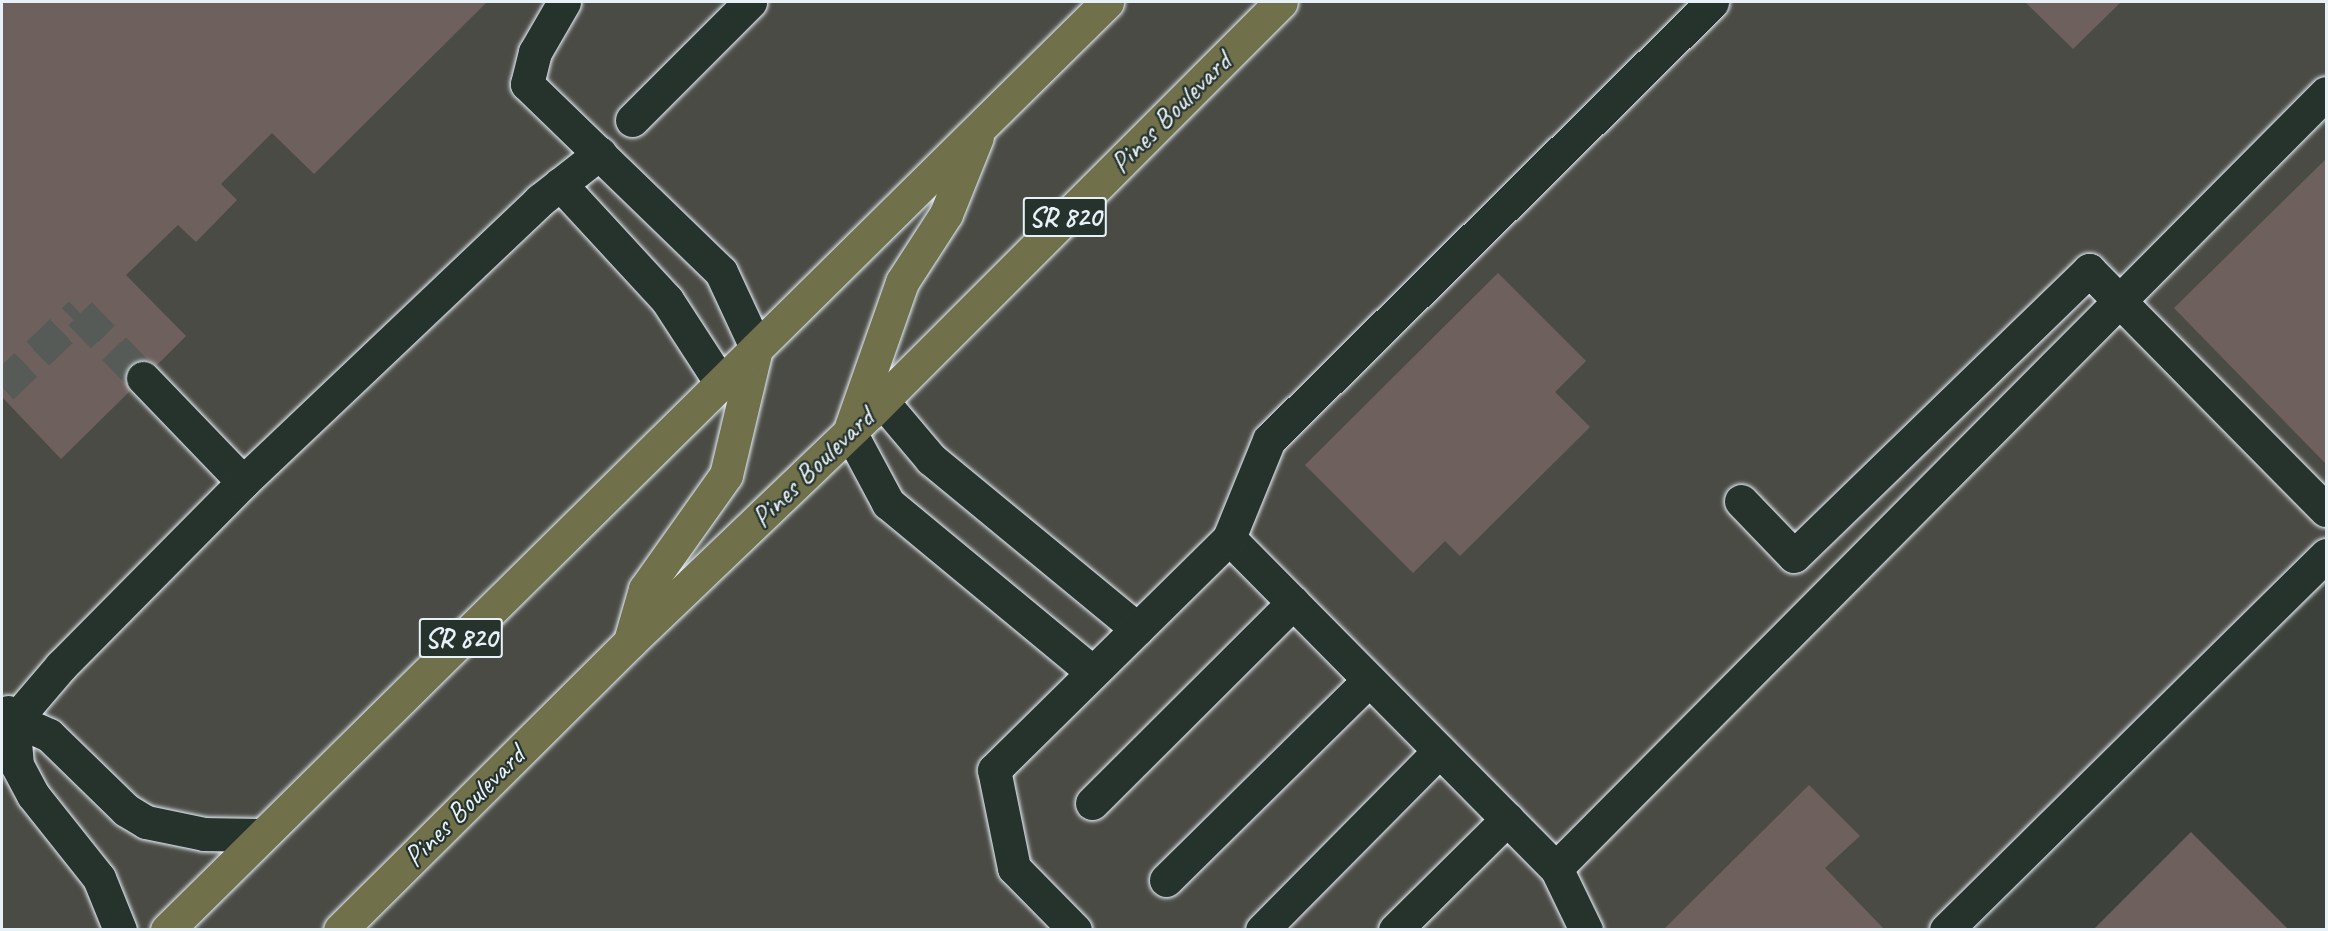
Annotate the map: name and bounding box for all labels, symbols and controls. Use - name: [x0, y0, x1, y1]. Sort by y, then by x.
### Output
- street label: Pines Boulevard: [1101, 43, 1239, 181]
- road number: SR 820: [1022, 192, 1108, 242]
- street label: Pines Boulevard: [743, 399, 881, 535]
- road number: SR 820: [418, 613, 504, 663]
- street label: Pines Boulevard: [395, 737, 533, 875]

